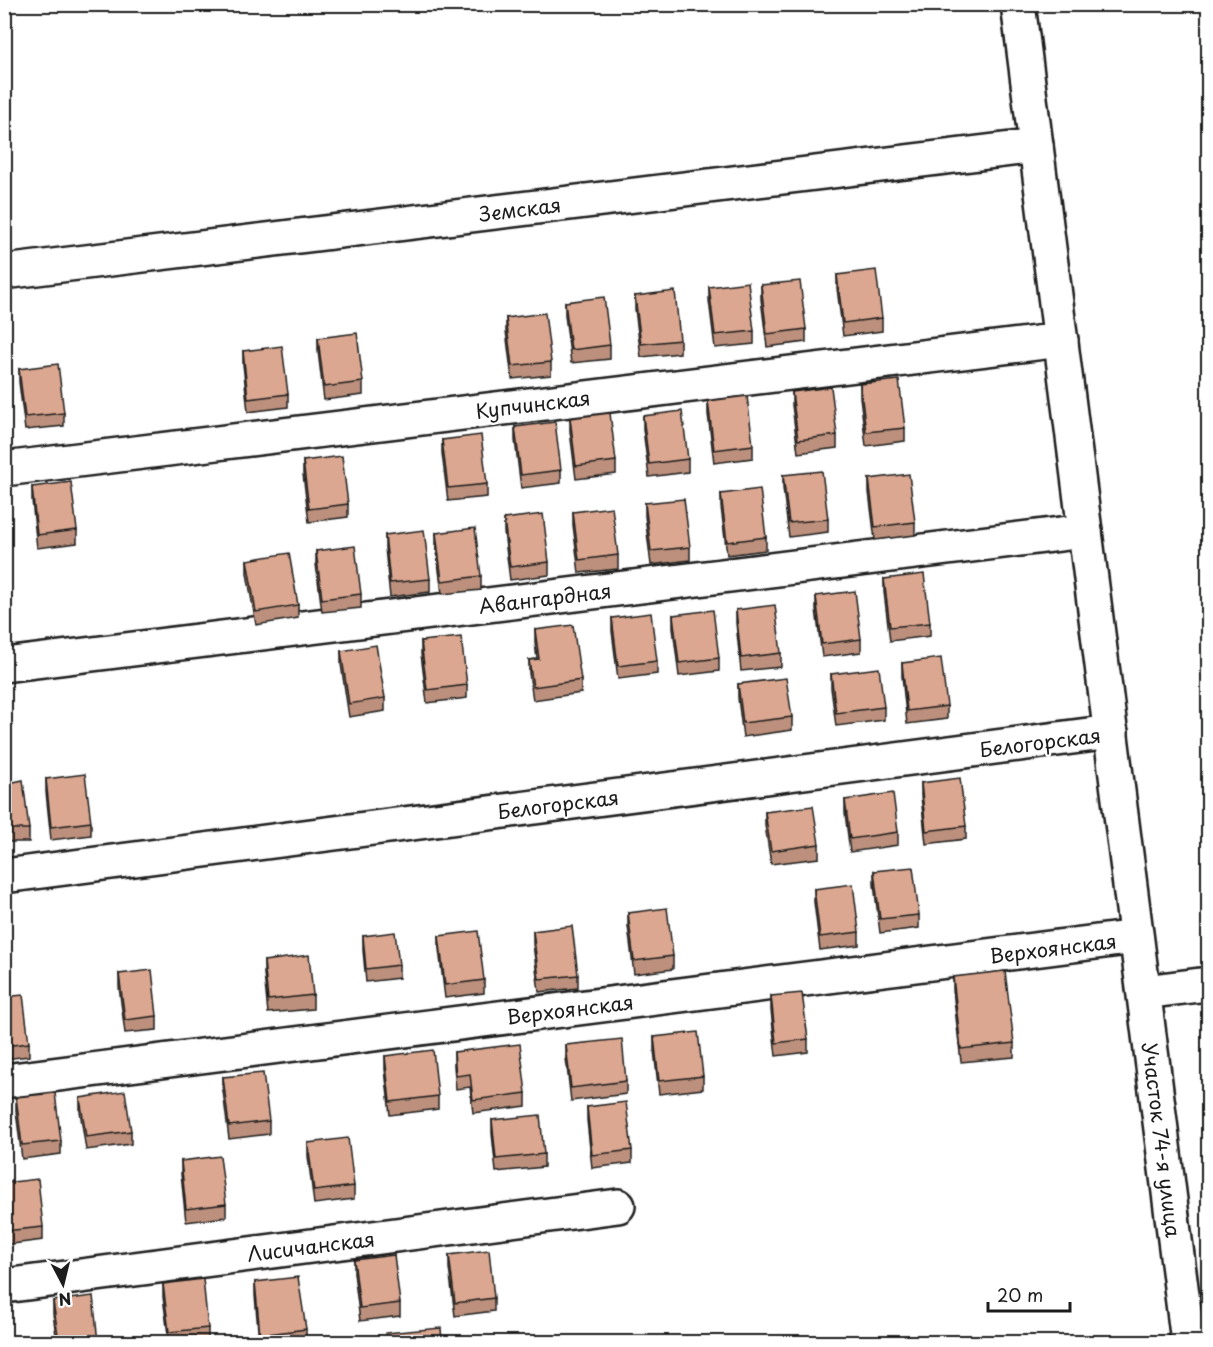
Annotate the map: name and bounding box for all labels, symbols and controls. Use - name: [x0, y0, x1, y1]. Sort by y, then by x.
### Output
- street label: Земская: [477, 189, 563, 229]
- street label: Купчинская: [474, 382, 592, 426]
- street label: Авангардная: [477, 575, 613, 621]
- street label: Белогорская: [977, 720, 1103, 764]
- street label: Белогорская: [495, 782, 621, 826]
- street label: Верхоянская: [988, 925, 1118, 971]
- street label: Верхоянская: [505, 986, 635, 1032]
- street label: Участок 74-я улица: [1135, 1041, 1189, 1240]
- street label: Лисичанская: [245, 1223, 377, 1269]
- north arrow: [33, 1254, 93, 1314]
- scale bar: [988, 1275, 1070, 1313]
- text: 20 m: [997, 1281, 1043, 1308]
- text: N: [57, 1287, 73, 1313]

